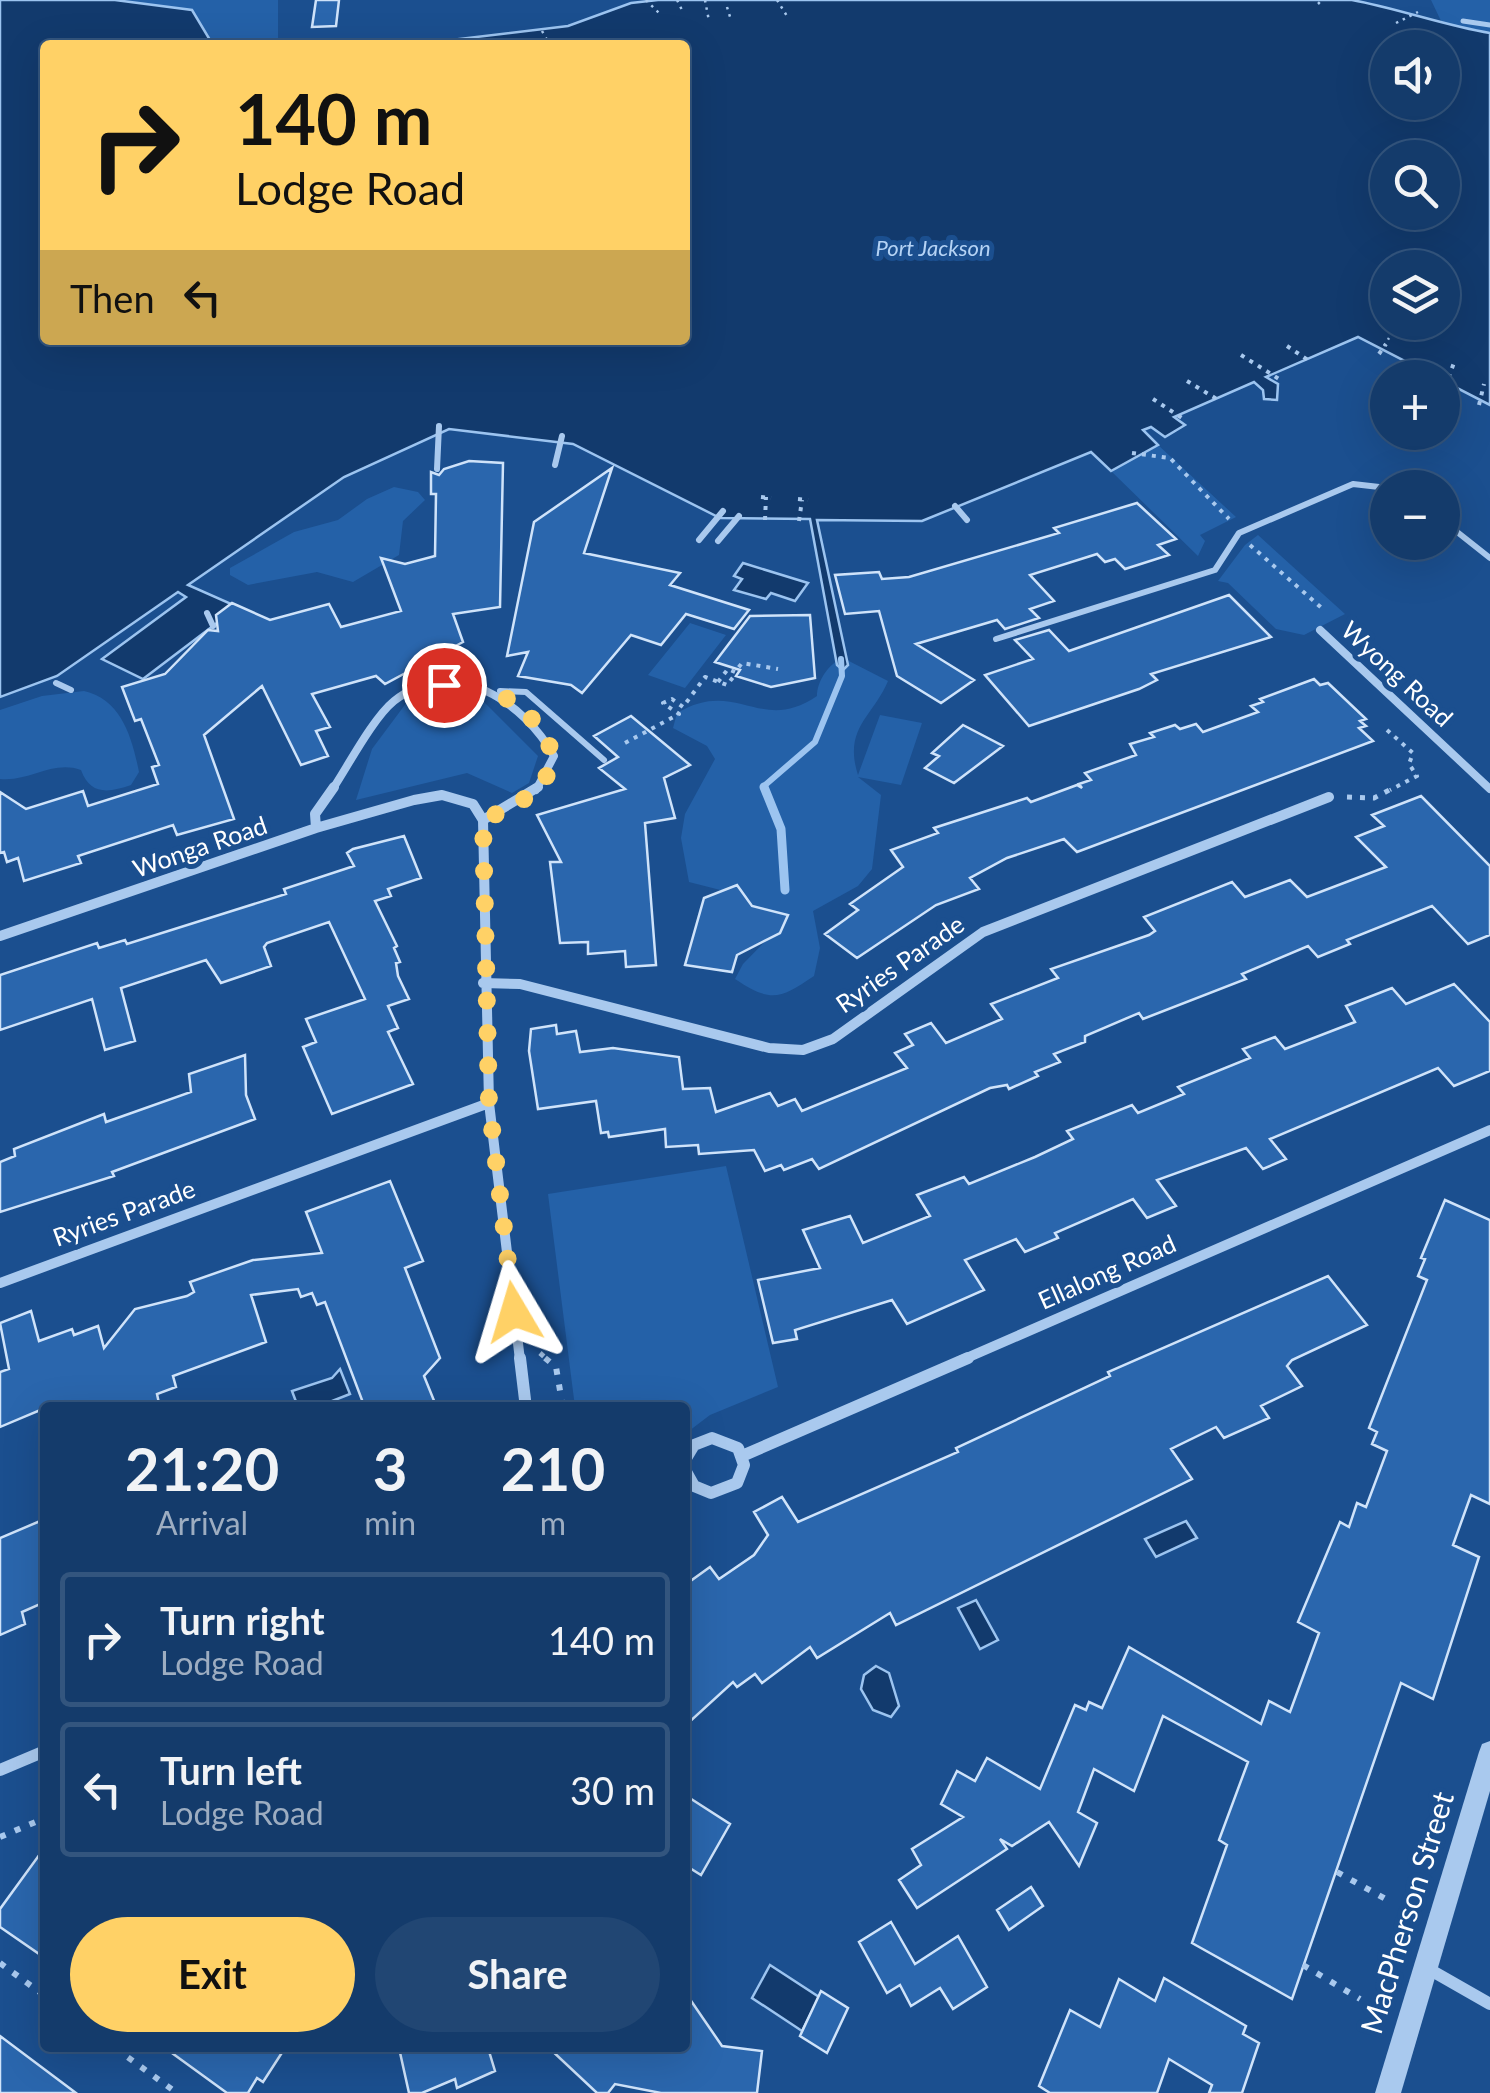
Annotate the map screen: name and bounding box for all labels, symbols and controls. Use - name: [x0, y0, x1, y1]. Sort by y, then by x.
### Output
- map controls: [1370, 30, 1460, 560]
- button: sound: [1370, 30, 1460, 120]
- text: 140 m: [235, 76, 432, 160]
- icon: right: [70, 80, 200, 210]
- button: search: [1370, 140, 1460, 230]
- text: Lodge Road: [235, 161, 465, 215]
- water label: Port Jackson: [875, 234, 991, 261]
- button: layers: [1370, 250, 1460, 340]
- icon: left: [175, 270, 230, 325]
- text: Then: [70, 275, 155, 321]
- button: +: [1370, 360, 1460, 450]
- button: −: [1370, 470, 1460, 560]
- street label: Wyong Road: [1336, 614, 1459, 732]
- pin: [402, 643, 487, 728]
- icon: arrive: [417, 658, 472, 713]
- street label: Wonga Road: [129, 809, 271, 883]
- street label: Ryries Parade: [830, 908, 969, 1018]
- street label: Ryries Parade: [48, 1172, 199, 1252]
- street label: Ellalong Road: [1033, 1227, 1180, 1315]
- position arrow: [462, 1260, 566, 1364]
- text: 21:20: [125, 1432, 279, 1504]
- text: 3: [373, 1432, 408, 1504]
- text: 210: [501, 1432, 605, 1504]
- text: Arrival: [156, 1503, 248, 1542]
- text: min: [364, 1503, 416, 1542]
- text: m: [540, 1503, 566, 1542]
- text: Turn right: [160, 1597, 325, 1643]
- icon: right: [75, 1612, 130, 1667]
- text: 140 m: [548, 1617, 655, 1663]
- text: Lodge Road: [160, 1643, 324, 1682]
- text: Turn left: [160, 1747, 302, 1793]
- icon: left: [75, 1762, 130, 1817]
- text: 30 m: [570, 1767, 655, 1813]
- street label: MacPherson Street: [1352, 1787, 1460, 2038]
- text: Lodge Road: [160, 1793, 324, 1832]
- button: Exit: [70, 1917, 355, 2032]
- button: Share: [375, 1917, 660, 2032]

